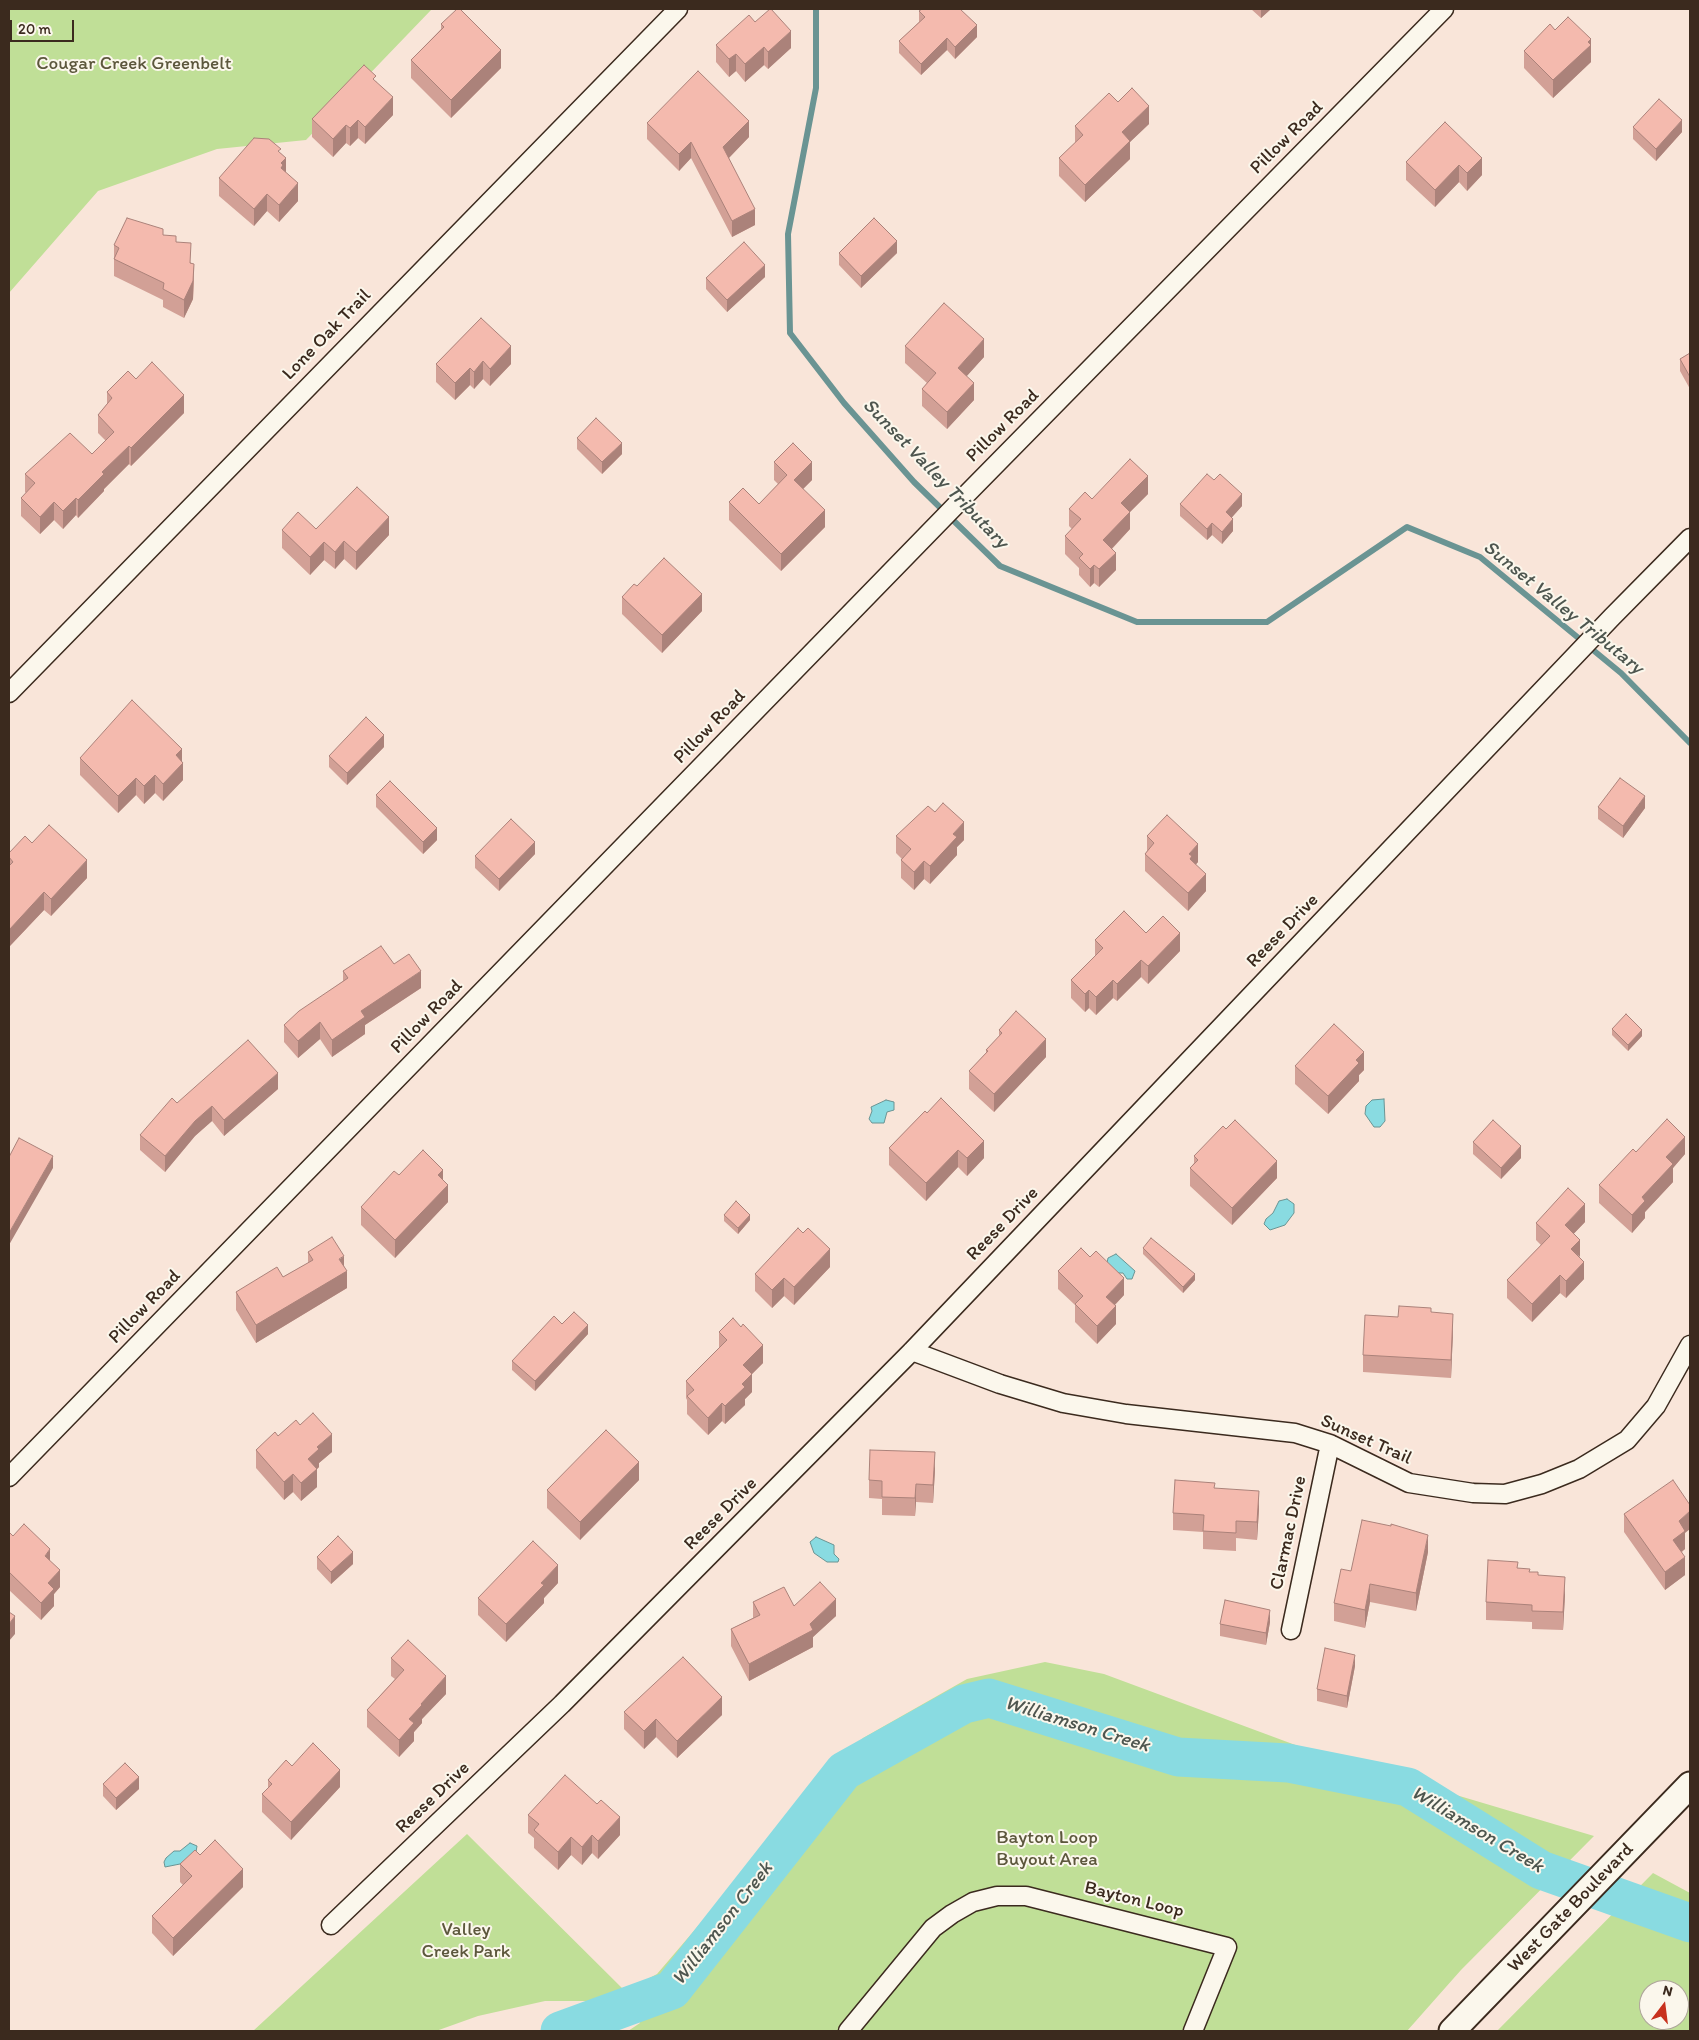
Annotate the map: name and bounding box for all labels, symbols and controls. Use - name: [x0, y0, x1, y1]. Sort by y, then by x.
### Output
- scale bar: [12, 10, 76, 42]
- text: 20 m: [18, 20, 51, 38]
- park label: Cougar Creek Greenbelt: [36, 53, 232, 75]
- street label: Pillow Road: [1246, 97, 1328, 179]
- street label: Lone Oak Trail: [278, 285, 376, 385]
- street label: Pillow Road: [962, 385, 1044, 467]
- water label: Sunset Valley Tributary: [857, 394, 1013, 554]
- water label: Sunset Valley Tributary: [1478, 536, 1648, 680]
- street label: Pillow Road: [669, 685, 751, 769]
- street label: Reese Drive: [1242, 889, 1324, 973]
- street label: Pillow Road: [386, 975, 468, 1059]
- street label: Reese Drive: [962, 1182, 1044, 1266]
- street label: Pillow Road: [104, 1265, 186, 1349]
- street label: Sunset Trail: [1317, 1410, 1415, 1470]
- street label: Reese Drive: [680, 1473, 762, 1555]
- street label: Clarmac Drive: [1266, 1474, 1312, 1592]
- water label: Williamson Creek: [1002, 1692, 1152, 1758]
- street label: Reese Drive: [391, 1757, 475, 1839]
- water label: Williamson Creek: [1407, 1781, 1547, 1879]
- park label: Bayton Loop Buyout Area: [996, 1827, 1098, 1871]
- street label: West Gate Boulevard: [1503, 1838, 1639, 1978]
- water label: Williamson Creek: [667, 1857, 779, 1991]
- street label: Bayton Loop: [1082, 1877, 1186, 1923]
- park label: Valley Creek Park: [421, 1919, 511, 1963]
- north arrow: [1639, 1980, 1689, 2030]
- text: N: [1661, 1982, 1675, 2000]

